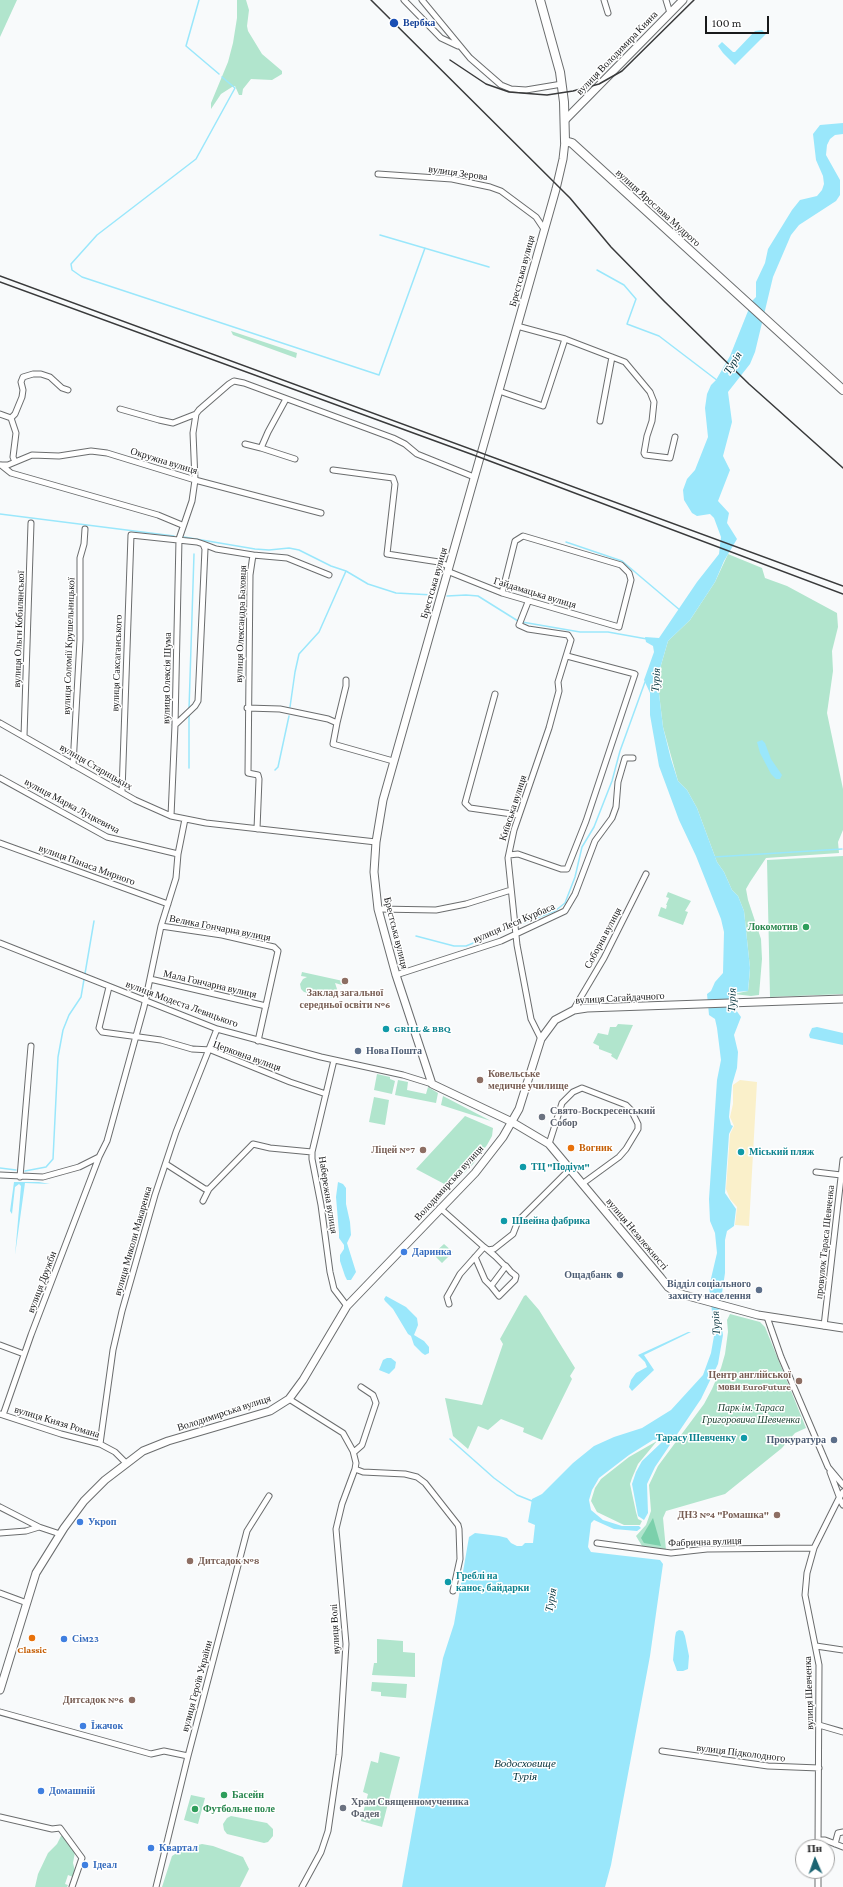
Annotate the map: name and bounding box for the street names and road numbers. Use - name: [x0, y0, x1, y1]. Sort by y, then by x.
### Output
- street label: вулиця Володимира Кияна: [574, 8, 660, 98]
- street label: вулиця Зерова: [428, 163, 488, 183]
- street label: вулиця Ярослава Мудрого: [613, 167, 703, 249]
- street label: Брестська вулиця: [507, 234, 537, 308]
- street label: Окружна вулиця: [129, 445, 199, 477]
- street label: Брестська вулиця: [418, 546, 450, 620]
- street label: вулиця Олександра Баховця: [233, 565, 249, 683]
- street label: вулиця Ольги Кобилянської: [11, 570, 27, 688]
- street label: Гайдамацька вулиця: [492, 575, 578, 611]
- street label: вулиця Соломії Крушельницької: [61, 577, 77, 715]
- street label: вулиця Саксаганського: [109, 614, 125, 712]
- street label: вулиця Олексія Шума: [160, 632, 174, 724]
- street label: вулиця Старицьких: [57, 741, 135, 793]
- street label: Київська вулиця: [497, 773, 529, 843]
- street label: вулиця Марка Луцкевича: [22, 776, 122, 836]
- street label: вулиця Панаса Мирного: [37, 842, 137, 888]
- street label: Брестська вулиця: [381, 896, 411, 970]
- street label: вулиця Леся Курбаса: [471, 900, 557, 946]
- street label: Соборна вулиця: [582, 905, 624, 971]
- street label: Велика Гончарна вулиця: [168, 912, 272, 944]
- street label: Мала Гончарна вулиця: [162, 967, 258, 1001]
- street label: вулиця Модеста Левицького: [124, 978, 240, 1030]
- street label: вулиця Сагайдачного: [575, 990, 665, 1006]
- street label: Церковна вулиця: [211, 1038, 283, 1074]
- street label: Володимирська вулиця: [412, 1143, 486, 1223]
- street label: Набережна вулиця: [316, 1155, 340, 1235]
- street label: провулок Тараса Шевченка: [813, 1184, 837, 1300]
- street label: вулиця Миколи Макаренка: [112, 1185, 154, 1297]
- street label: вулиця Незалежності: [604, 1196, 670, 1272]
- street label: вулиця Дружби: [25, 1250, 59, 1314]
- street label: Володимирська вулиця: [176, 1392, 272, 1434]
- street label: вулиця Князя Романа: [13, 1403, 101, 1441]
- street label: Фабрична вулиця: [668, 1535, 742, 1549]
- street label: вулиця Волі: [328, 1604, 342, 1654]
- street label: вулиця Героїв України: [179, 1639, 215, 1733]
- street label: вулиця Шевченка: [802, 1656, 816, 1730]
- street label: вулиця Підколодного: [696, 1742, 786, 1764]

